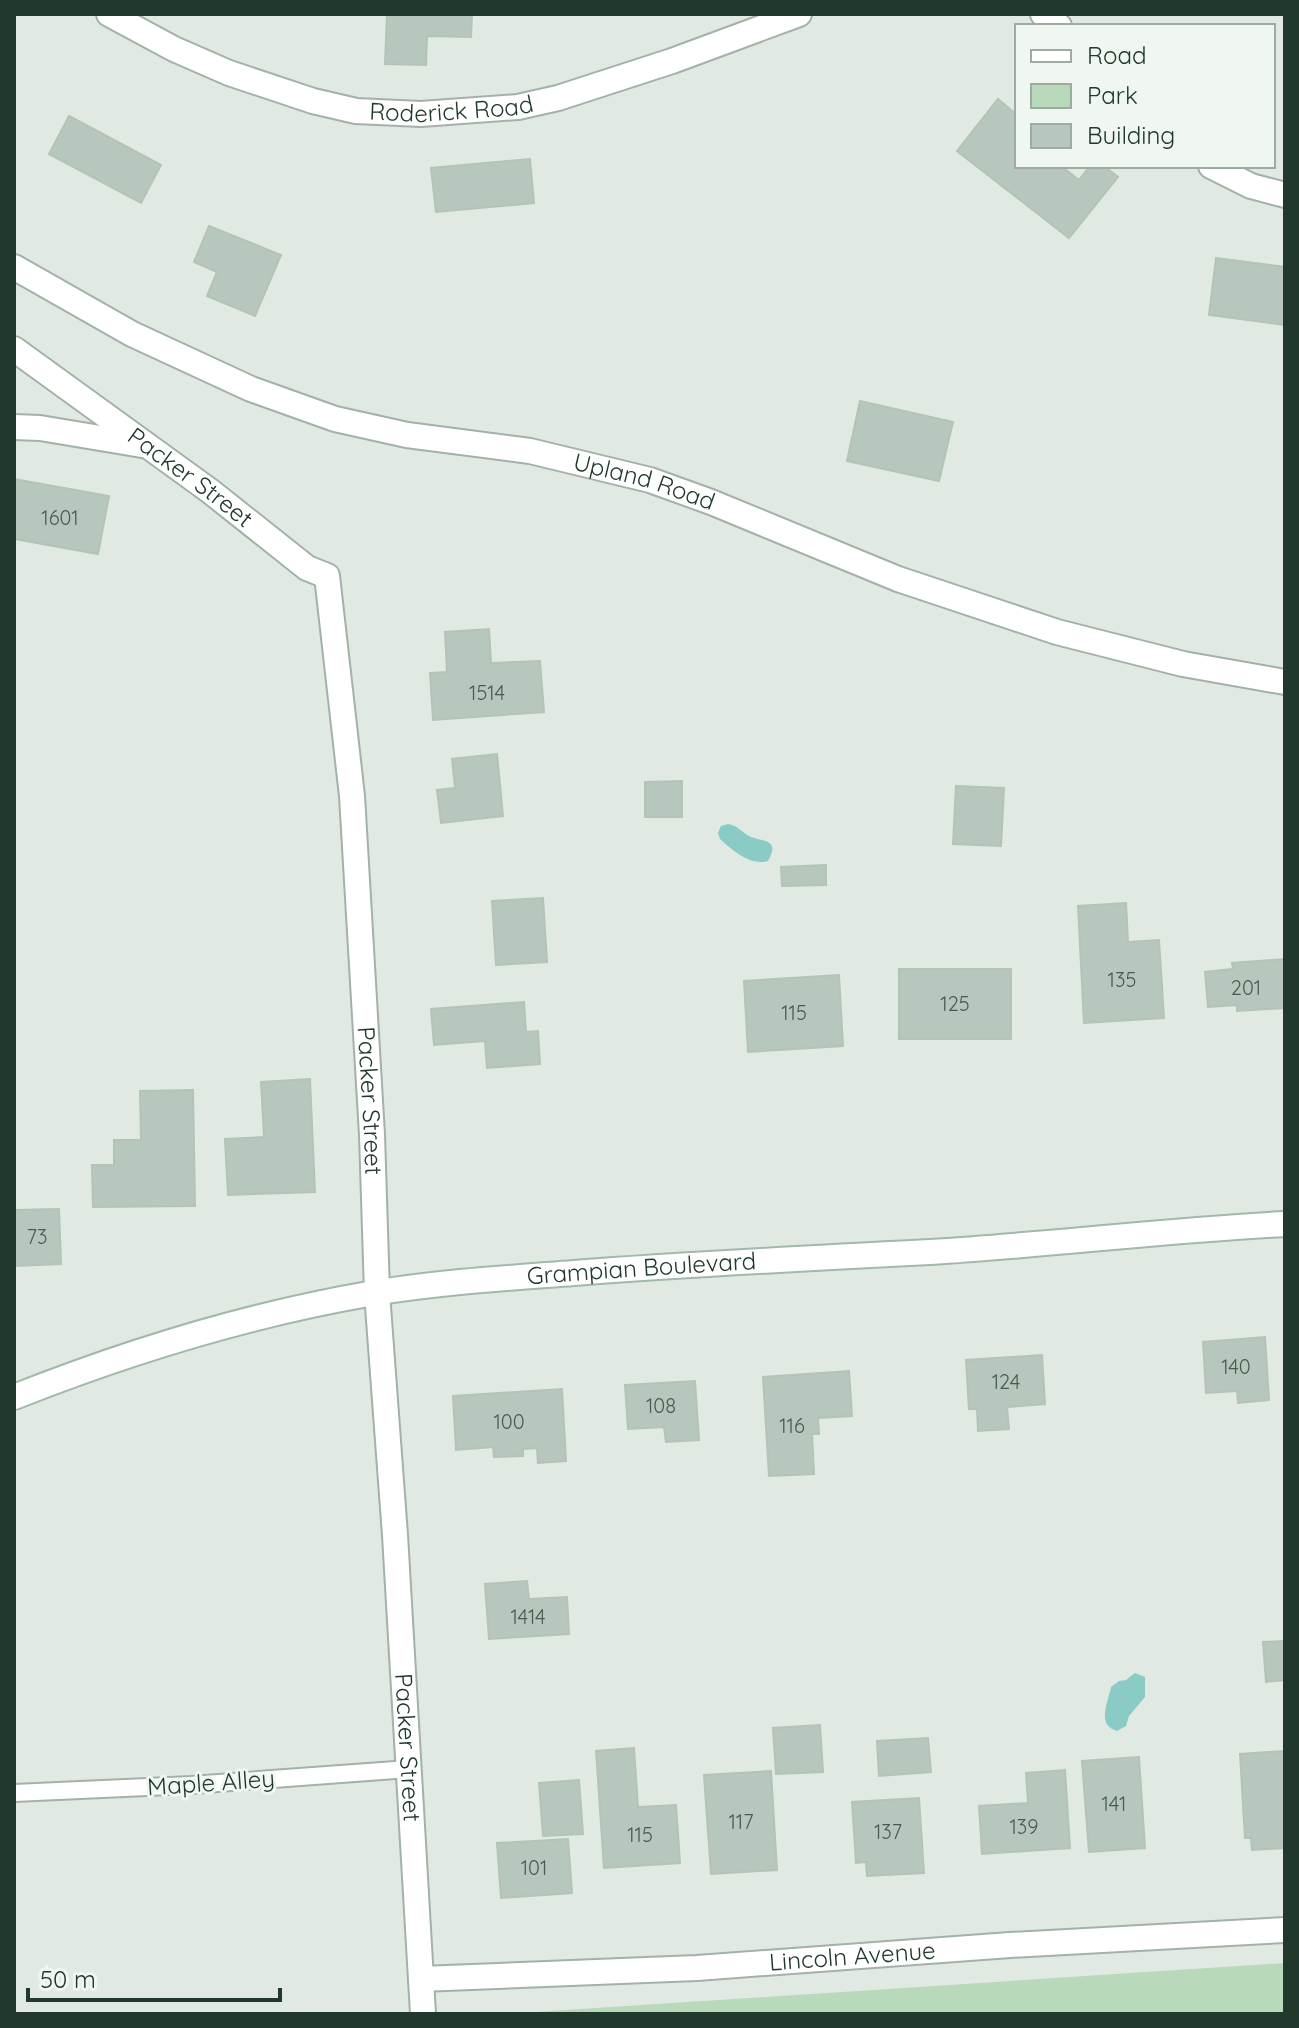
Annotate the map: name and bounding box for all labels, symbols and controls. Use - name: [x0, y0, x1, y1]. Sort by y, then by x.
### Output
- legend: [1015, 24, 1275, 168]
- text: Road: [1087, 40, 1147, 70]
- text: Park: [1087, 80, 1138, 110]
- street label: Roderick Road: [369, 88, 536, 128]
- text: Building: [1087, 120, 1175, 150]
- street label: Packer Street: [122, 420, 259, 533]
- street label: Upland Road: [571, 446, 719, 516]
- house number: 1601: [41, 505, 79, 530]
- house number: 1514: [469, 680, 505, 705]
- house number: 135: [1108, 967, 1136, 992]
- house number: 201: [1231, 975, 1261, 1000]
- house number: 125: [940, 991, 970, 1016]
- house number: 115: [781, 1000, 807, 1025]
- street label: Packer Street: [352, 1026, 389, 1175]
- house number: 73: [27, 1224, 47, 1249]
- street label: Grampian Boulevard: [526, 1245, 757, 1290]
- house number: 140: [1221, 1354, 1251, 1379]
- house number: 124: [992, 1369, 1020, 1394]
- house number: 108: [646, 1393, 676, 1418]
- house number: 100: [493, 1409, 525, 1434]
- house number: 116: [779, 1413, 805, 1438]
- house number: 1414: [510, 1604, 546, 1629]
- street label: Packer Street: [389, 1672, 428, 1822]
- street label: Maple Alley: [146, 1763, 276, 1801]
- house number: 141: [1102, 1791, 1126, 1816]
- house number: 117: [728, 1809, 754, 1834]
- house number: 139: [1009, 1814, 1039, 1839]
- house number: 137: [874, 1819, 902, 1844]
- house number: 115: [627, 1822, 653, 1847]
- house number: 101: [521, 1855, 547, 1880]
- street label: Lincoln Avenue: [768, 1935, 937, 1977]
- scale bar: [28, 1952, 280, 2002]
- text: 50 m: [40, 1964, 96, 1994]

